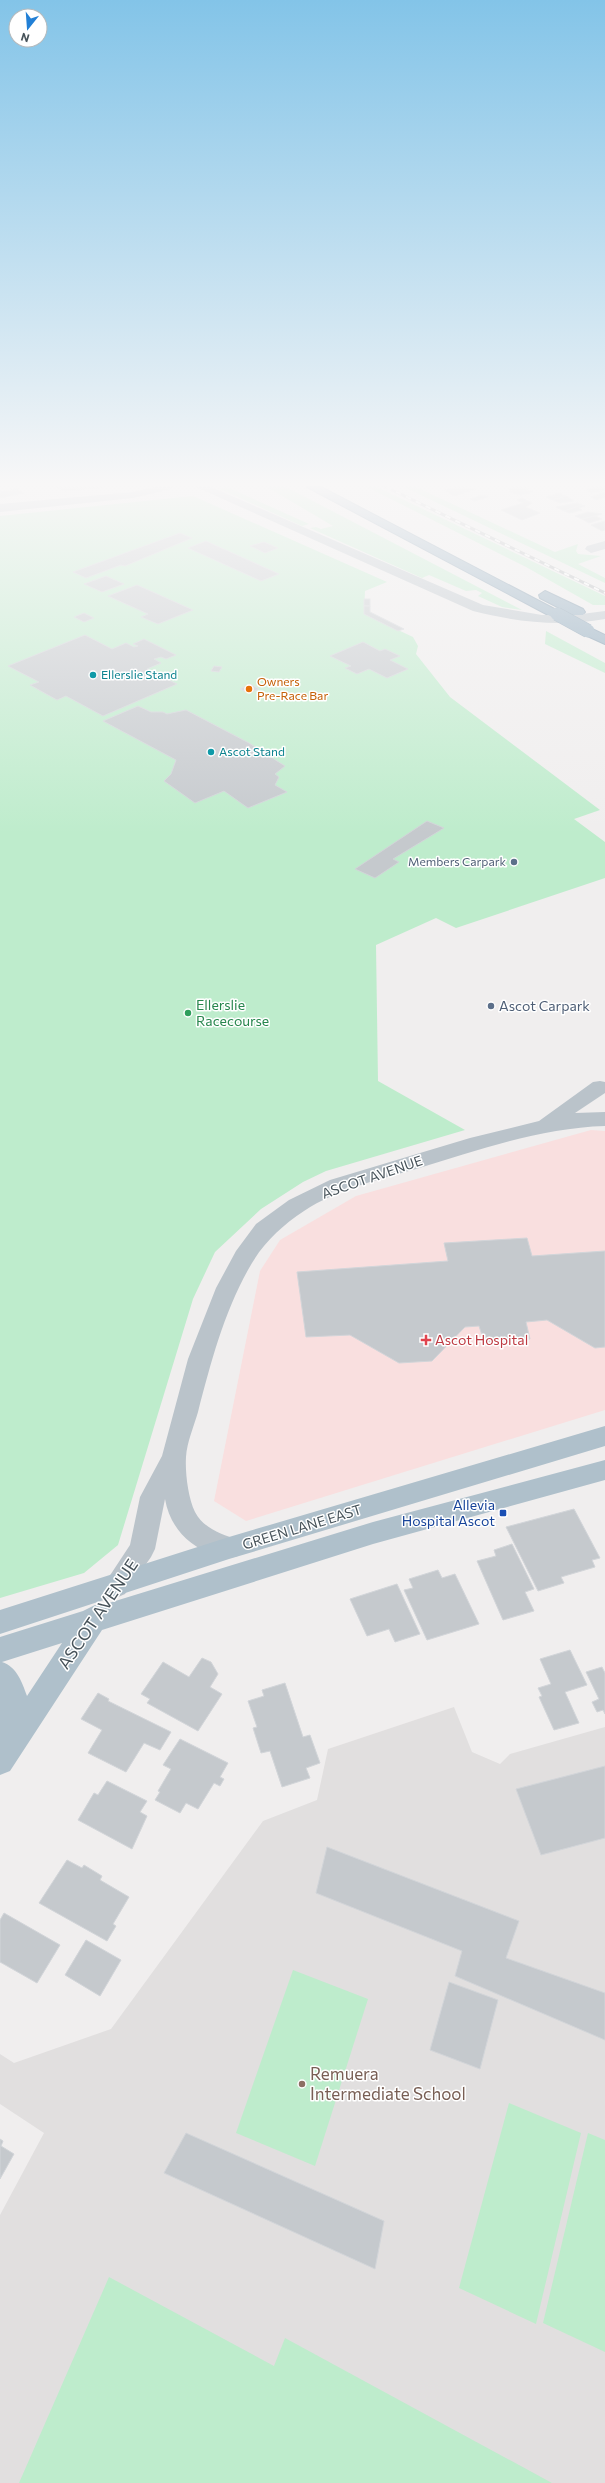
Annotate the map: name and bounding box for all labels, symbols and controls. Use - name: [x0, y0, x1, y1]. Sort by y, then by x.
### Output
- north arrow: [8, 8, 48, 48]
- text: N: [19, 31, 31, 45]
- place label: Ellerslie Stand: [101, 667, 177, 681]
- marker: Ellerslie Stand: [88, 670, 98, 680]
- place label: Owners Pre-Race Bar: [257, 674, 328, 702]
- marker: Owners Pre-Race Bar: [244, 684, 254, 694]
- place label: Ascot Stand: [219, 744, 285, 758]
- marker: Ascot Stand: [206, 747, 216, 757]
- place label: Members Carpark: [408, 854, 506, 868]
- marker: Members Carpark: [509, 857, 519, 867]
- place label: Ellerslie Racecourse: [196, 996, 269, 1029]
- place label: Ascot Carpark: [499, 997, 590, 1014]
- marker: Ascot Carpark: [486, 1001, 496, 1011]
- marker: Ellerslie Racecourse: [183, 1008, 193, 1018]
- street label: ASCOT AVENUE: [319, 1151, 425, 1202]
- place label: Ascot Hospital: [435, 1331, 528, 1348]
- marker: Ascot Hospital: [420, 1334, 432, 1346]
- place label: Allevia Hospital Ascot: [402, 1496, 495, 1529]
- street label: GREEN LANE EAST: [240, 1500, 364, 1553]
- marker: Allevia Hospital Ascot: [498, 1508, 508, 1518]
- street label: ASCOT AVENUE: [53, 1555, 142, 1673]
- place label: Remuera Intermediate School: [310, 2063, 466, 2104]
- marker: Remuera Intermediate School: [297, 2079, 307, 2089]

